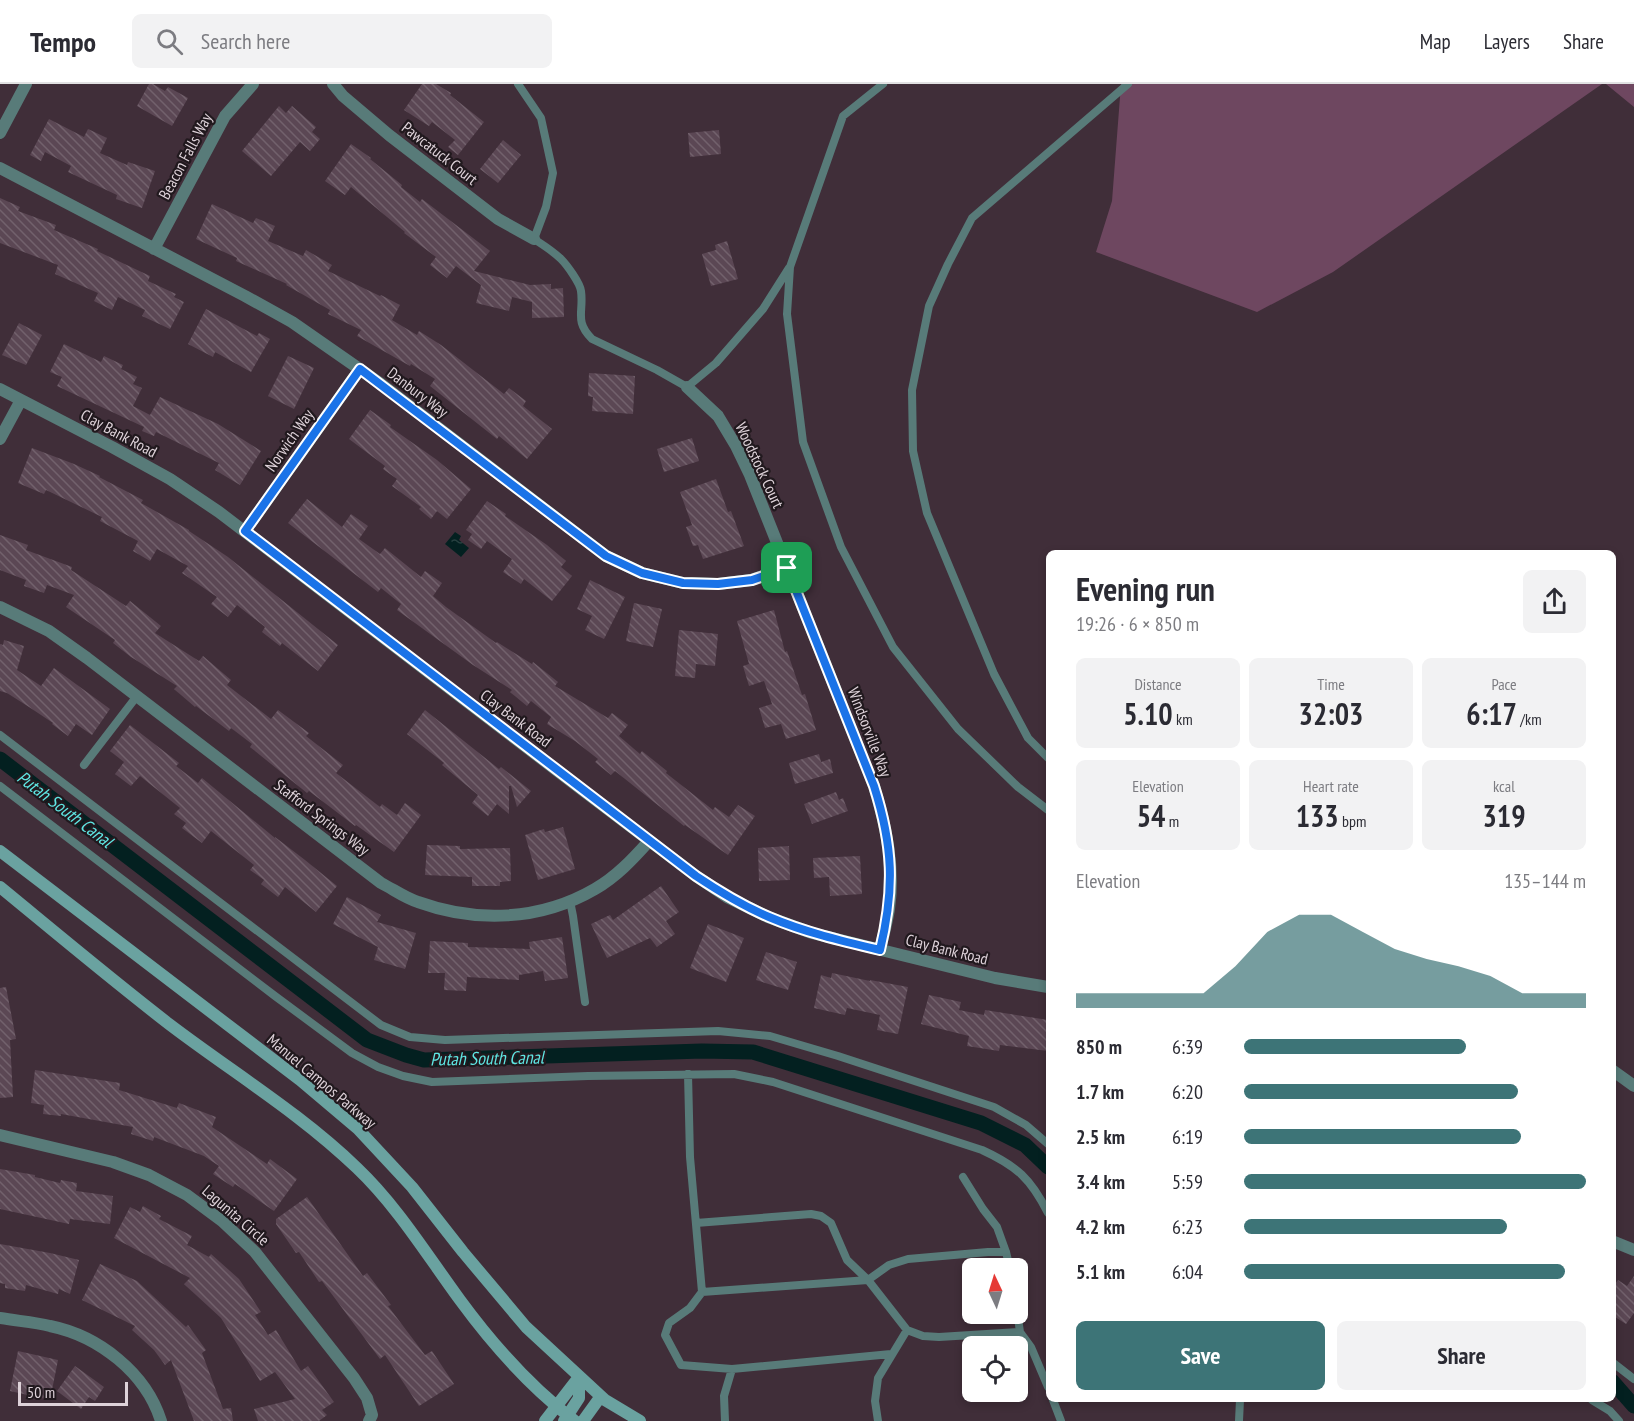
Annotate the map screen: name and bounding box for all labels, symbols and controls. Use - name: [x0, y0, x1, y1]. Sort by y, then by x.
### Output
- search box: [132, 14, 552, 68]
- text: Tempo: [30, 23, 96, 60]
- icon: search: [153, 25, 186, 58]
- text: Search here: [201, 27, 290, 55]
- text: Map: [1420, 28, 1451, 55]
- text: Layers: [1484, 28, 1530, 55]
- text: Share: [1563, 28, 1604, 55]
- street label: Beacon Falls Way: [154, 109, 216, 203]
- street label: Pawcatuck Court: [398, 117, 482, 189]
- street label: Danbury Way: [383, 363, 453, 421]
- street label: Clay Bank Road: [77, 404, 161, 462]
- street label: Norwich Way: [260, 405, 318, 475]
- street label: Woodstock Court: [731, 419, 789, 512]
- pin: [761, 542, 812, 593]
- icon: arrive: [770, 551, 803, 584]
- text: Evening run: [1076, 567, 1215, 610]
- button: share: [1523, 570, 1586, 633]
- text: 19:26 · 6 × 850 m: [1076, 611, 1199, 637]
- text: Distance: [1134, 674, 1182, 694]
- text: Time: [1317, 674, 1345, 694]
- text: Pace: [1491, 674, 1517, 694]
- street label: Windsorville Way: [844, 684, 896, 780]
- street label: Clay Bank Road: [476, 685, 556, 751]
- text: 5.10: [1123, 694, 1173, 733]
- text: 32:03: [1299, 694, 1363, 733]
- text: 6:17: [1466, 694, 1517, 733]
- text: km: [1173, 709, 1193, 729]
- text: /km: [1517, 709, 1542, 729]
- water label: Putah South Canal: [13, 766, 119, 854]
- street label: Stafford Springs Way: [270, 775, 374, 859]
- text: Elevation: [1132, 776, 1184, 796]
- text: Heart rate: [1303, 776, 1359, 796]
- text: kcal: [1493, 776, 1515, 796]
- text: 54: [1137, 796, 1165, 835]
- text: 133: [1296, 796, 1339, 835]
- text: 319: [1482, 796, 1526, 835]
- text: m: [1165, 811, 1179, 831]
- text: bpm: [1339, 811, 1366, 831]
- text: Elevation: [1076, 868, 1140, 894]
- text: 135–144 m: [1504, 868, 1586, 894]
- street label: Clay Bank Road: [904, 929, 990, 969]
- street label: Manuel Campos Parkway: [263, 1029, 381, 1133]
- text: 850 m: [1076, 1034, 1122, 1060]
- text: 6:39: [1172, 1034, 1203, 1060]
- water label: Putah South Canal: [430, 1045, 546, 1070]
- text: 1.7 km: [1076, 1079, 1124, 1105]
- text: 6:20: [1172, 1079, 1203, 1105]
- text: 2.5 km: [1076, 1124, 1125, 1150]
- text: 6:19: [1172, 1124, 1203, 1150]
- text: 3.4 km: [1076, 1169, 1125, 1195]
- text: 5:59: [1172, 1169, 1203, 1195]
- street label: Lagunita Circle: [198, 1180, 274, 1250]
- text: 4.2 km: [1076, 1214, 1125, 1240]
- text: 6:23: [1172, 1214, 1203, 1240]
- north arrow: [962, 1258, 1028, 1324]
- map controls: [962, 1258, 1028, 1402]
- text: 5.1 km: [1076, 1259, 1125, 1285]
- text: 6:04: [1172, 1259, 1203, 1285]
- button: Save: [1076, 1321, 1325, 1390]
- button: Share: [1337, 1321, 1586, 1390]
- button: locate: [962, 1336, 1028, 1402]
- scale bar: [18, 1379, 128, 1406]
- text: 50 m: [27, 1382, 55, 1402]

